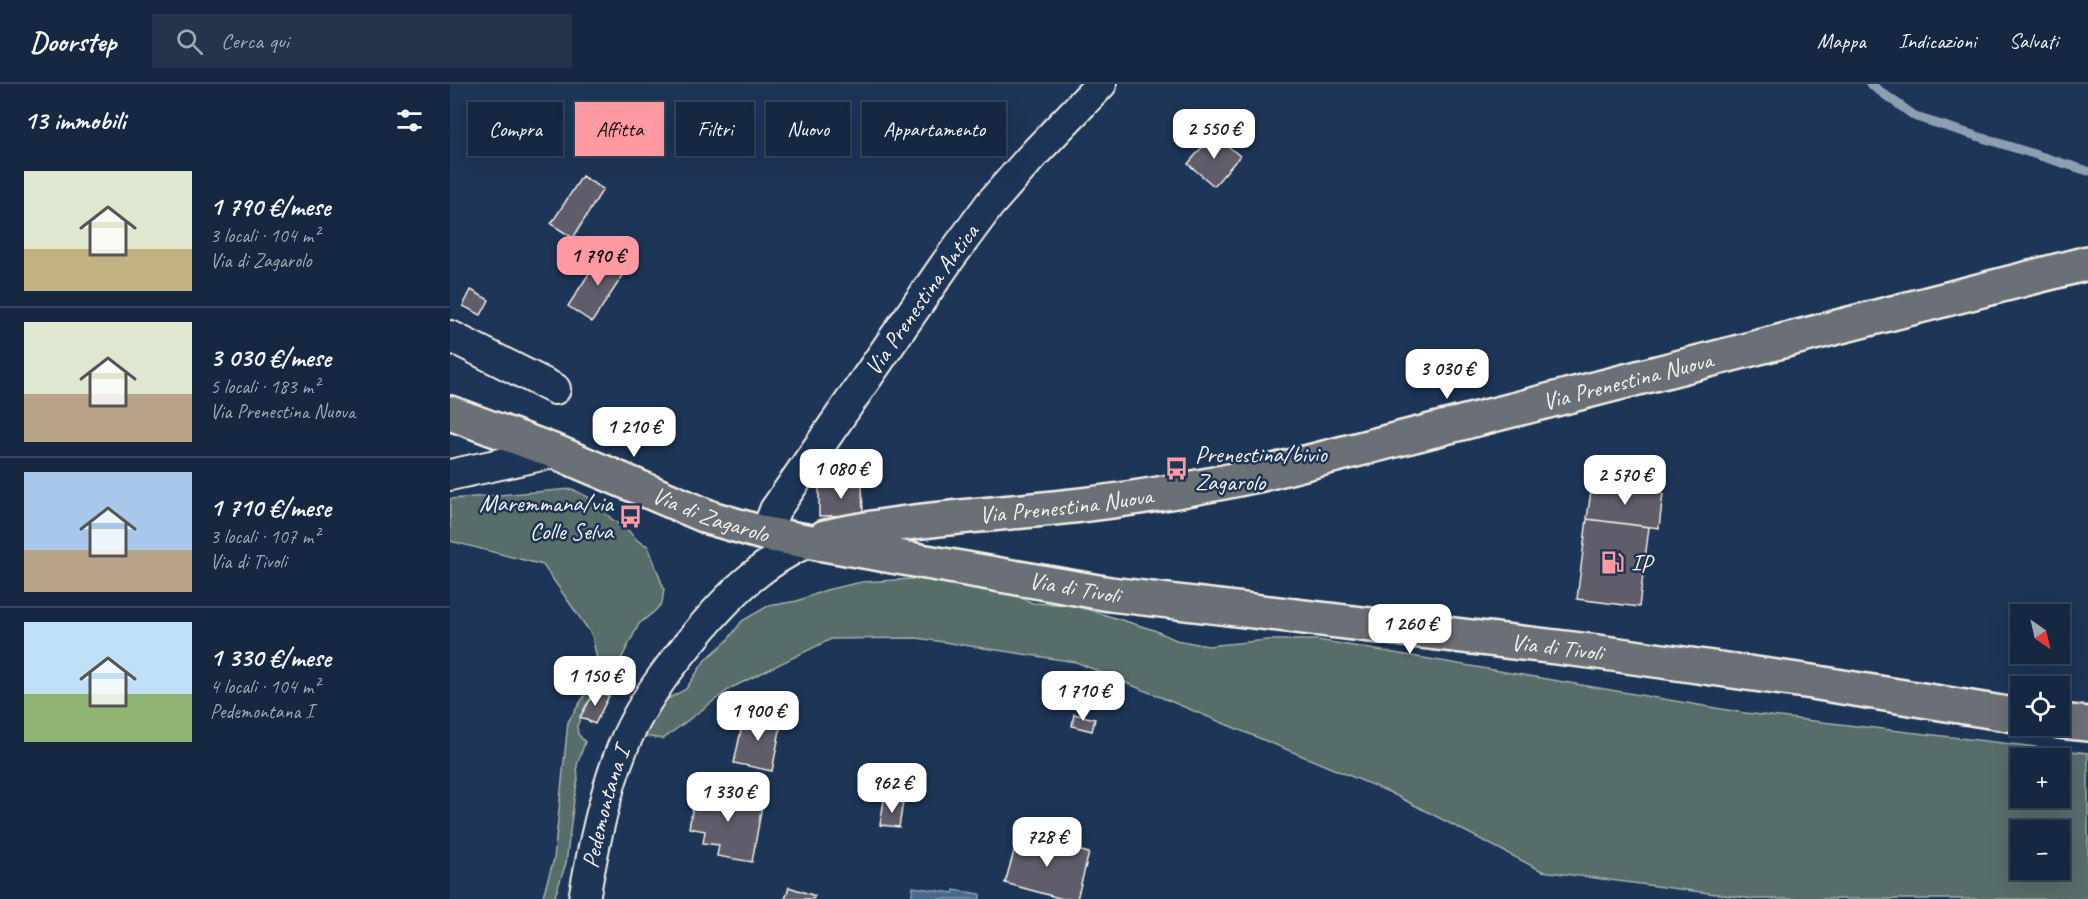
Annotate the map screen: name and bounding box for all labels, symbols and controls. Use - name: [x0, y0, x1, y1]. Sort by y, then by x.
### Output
- search box: [152, 14, 572, 68]
- text: Doorstep: [30, 24, 116, 59]
- icon: search: [173, 25, 206, 58]
- text: Cerca qui: [221, 27, 289, 55]
- text: Mappa: [1817, 28, 1866, 54]
- text: Indicazioni: [1899, 28, 1976, 54]
- text: Salvati: [2009, 28, 2058, 54]
- chip: Compra: [468, 102, 563, 156]
- chip: Affitta: [575, 102, 664, 156]
- chip: Filtri: [676, 102, 754, 156]
- chip: Nuovo: [766, 102, 850, 156]
- chip: Appartamento: [862, 102, 1006, 156]
- text: 13 immobili: [24, 104, 125, 137]
- icon: filters: [393, 104, 426, 137]
- pin: 2 550 €: [1159, 109, 1269, 160]
- text: 2 550 €: [1187, 116, 1241, 141]
- text: 1 790 €/mese: [210, 190, 331, 223]
- icon: home: [72, 195, 144, 267]
- street label: Via Prenestina Antica: [858, 217, 986, 381]
- text: 3 locali · 104 m²: [210, 223, 319, 248]
- pin: 1 790 €: [543, 236, 653, 287]
- text: 1 790 €: [571, 243, 625, 268]
- text: Via di Zagarolo: [210, 248, 311, 273]
- text: 3 030 €/mese: [210, 341, 331, 374]
- street label: Via Prenestina Nuova: [1539, 344, 1718, 417]
- icon: home: [72, 346, 144, 418]
- pin: 3 030 €: [1392, 349, 1502, 400]
- text: 3 030 €: [1420, 356, 1474, 381]
- text: 5 locali · 183 m²: [210, 374, 319, 399]
- text: Via Prenestina Nuova: [210, 399, 355, 424]
- pin: 1 210 €: [579, 407, 689, 458]
- text: 1 210 €: [607, 414, 661, 439]
- place label: Prenestina/bivio Zagarolo: [1195, 439, 1328, 497]
- pin: 1 080 €: [786, 449, 896, 500]
- bus stop icon: Prenestina/bivio Zagarolo: [1164, 455, 1190, 481]
- pin: 2 570 €: [1570, 455, 1680, 506]
- text: 1 080 €: [814, 456, 868, 481]
- text: 2 570 €: [1598, 462, 1652, 487]
- street label: Via di Zagarolo: [648, 480, 774, 549]
- street label: Via Prenestina Nuova: [978, 480, 1157, 530]
- place label: Maremmana/via Colle Selva: [479, 488, 615, 546]
- text: 1 710 €/mese: [210, 491, 331, 524]
- icon: home: [72, 496, 144, 568]
- bus stop icon: Maremmana/via Colle Selva: [618, 504, 644, 530]
- text: 3 locali · 107 m²: [210, 524, 319, 549]
- place label: IP: [1631, 548, 1656, 578]
- text: Via di Tivoli: [210, 549, 287, 574]
- fuel station icon: IP: [1600, 550, 1626, 576]
- street label: Via di Tivoli: [1027, 565, 1125, 610]
- pin: 1 260 €: [1355, 604, 1465, 655]
- north arrow: [2010, 604, 2070, 664]
- map controls: [2010, 604, 2070, 880]
- text: 1 260 €: [1382, 611, 1438, 636]
- street label: Via di Tivoli: [1510, 627, 1608, 668]
- text: 1 330 €/mese: [210, 641, 331, 674]
- icon: home: [72, 646, 144, 718]
- pin: 1 150 €: [540, 656, 650, 707]
- text: 1 150 €: [568, 663, 622, 688]
- pin: 1 710 €: [1028, 671, 1138, 722]
- text: 4 locali · 104 m²: [210, 674, 319, 699]
- button: locate: [2010, 676, 2070, 736]
- text: 1 710 €: [1056, 678, 1110, 703]
- pin: 1 900 €: [703, 691, 813, 742]
- text: 1 900 €: [731, 698, 785, 723]
- text: Pedemontana I: [210, 699, 313, 724]
- street label: Pedemontana I: [575, 737, 638, 871]
- button: +: [2010, 748, 2070, 808]
- pin: 962 €: [850, 763, 934, 814]
- text: 962 €: [871, 770, 913, 795]
- pin: 1 330 €: [673, 772, 783, 823]
- text: 1 330 €: [701, 779, 755, 804]
- pin: 728 €: [1005, 817, 1089, 868]
- button: −: [2010, 820, 2070, 880]
- text: 728 €: [1027, 824, 1067, 849]

